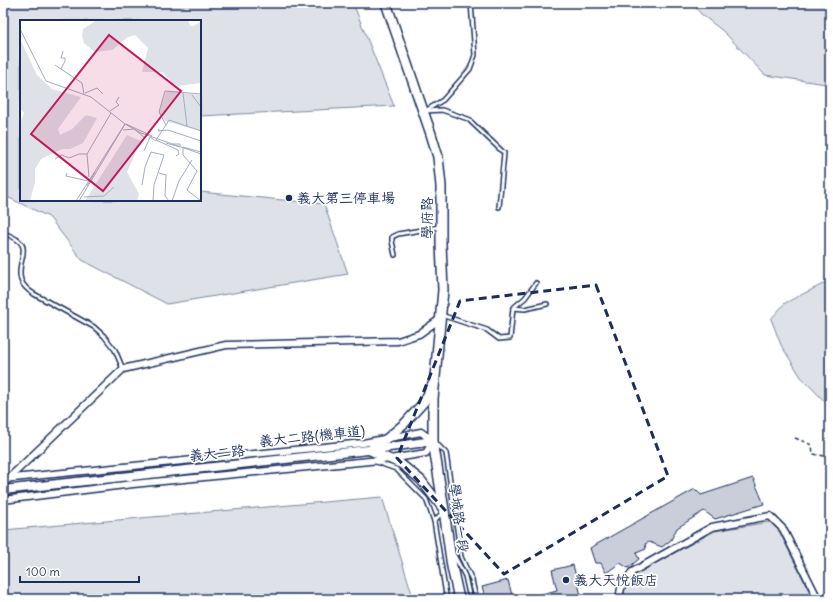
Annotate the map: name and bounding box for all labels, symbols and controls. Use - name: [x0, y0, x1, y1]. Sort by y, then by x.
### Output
- inset map: [20, 20, 201, 201]
- place label: 義大第三停車場: [297, 189, 395, 207]
- marker: 義大第三停車場: [284, 193, 294, 203]
- street label: 學府路: [418, 197, 436, 239]
- street label: 義大二路(機車道): [258, 421, 366, 451]
- street label: 義大二路: [188, 441, 246, 465]
- street label: 學城路一段: [445, 482, 473, 554]
- scale bar: [20, 558, 139, 584]
- text: 100 m: [26, 564, 60, 579]
- place label: 義大天悅飯店: [574, 571, 658, 589]
- marker: 義大天悅飯店: [561, 575, 571, 585]

